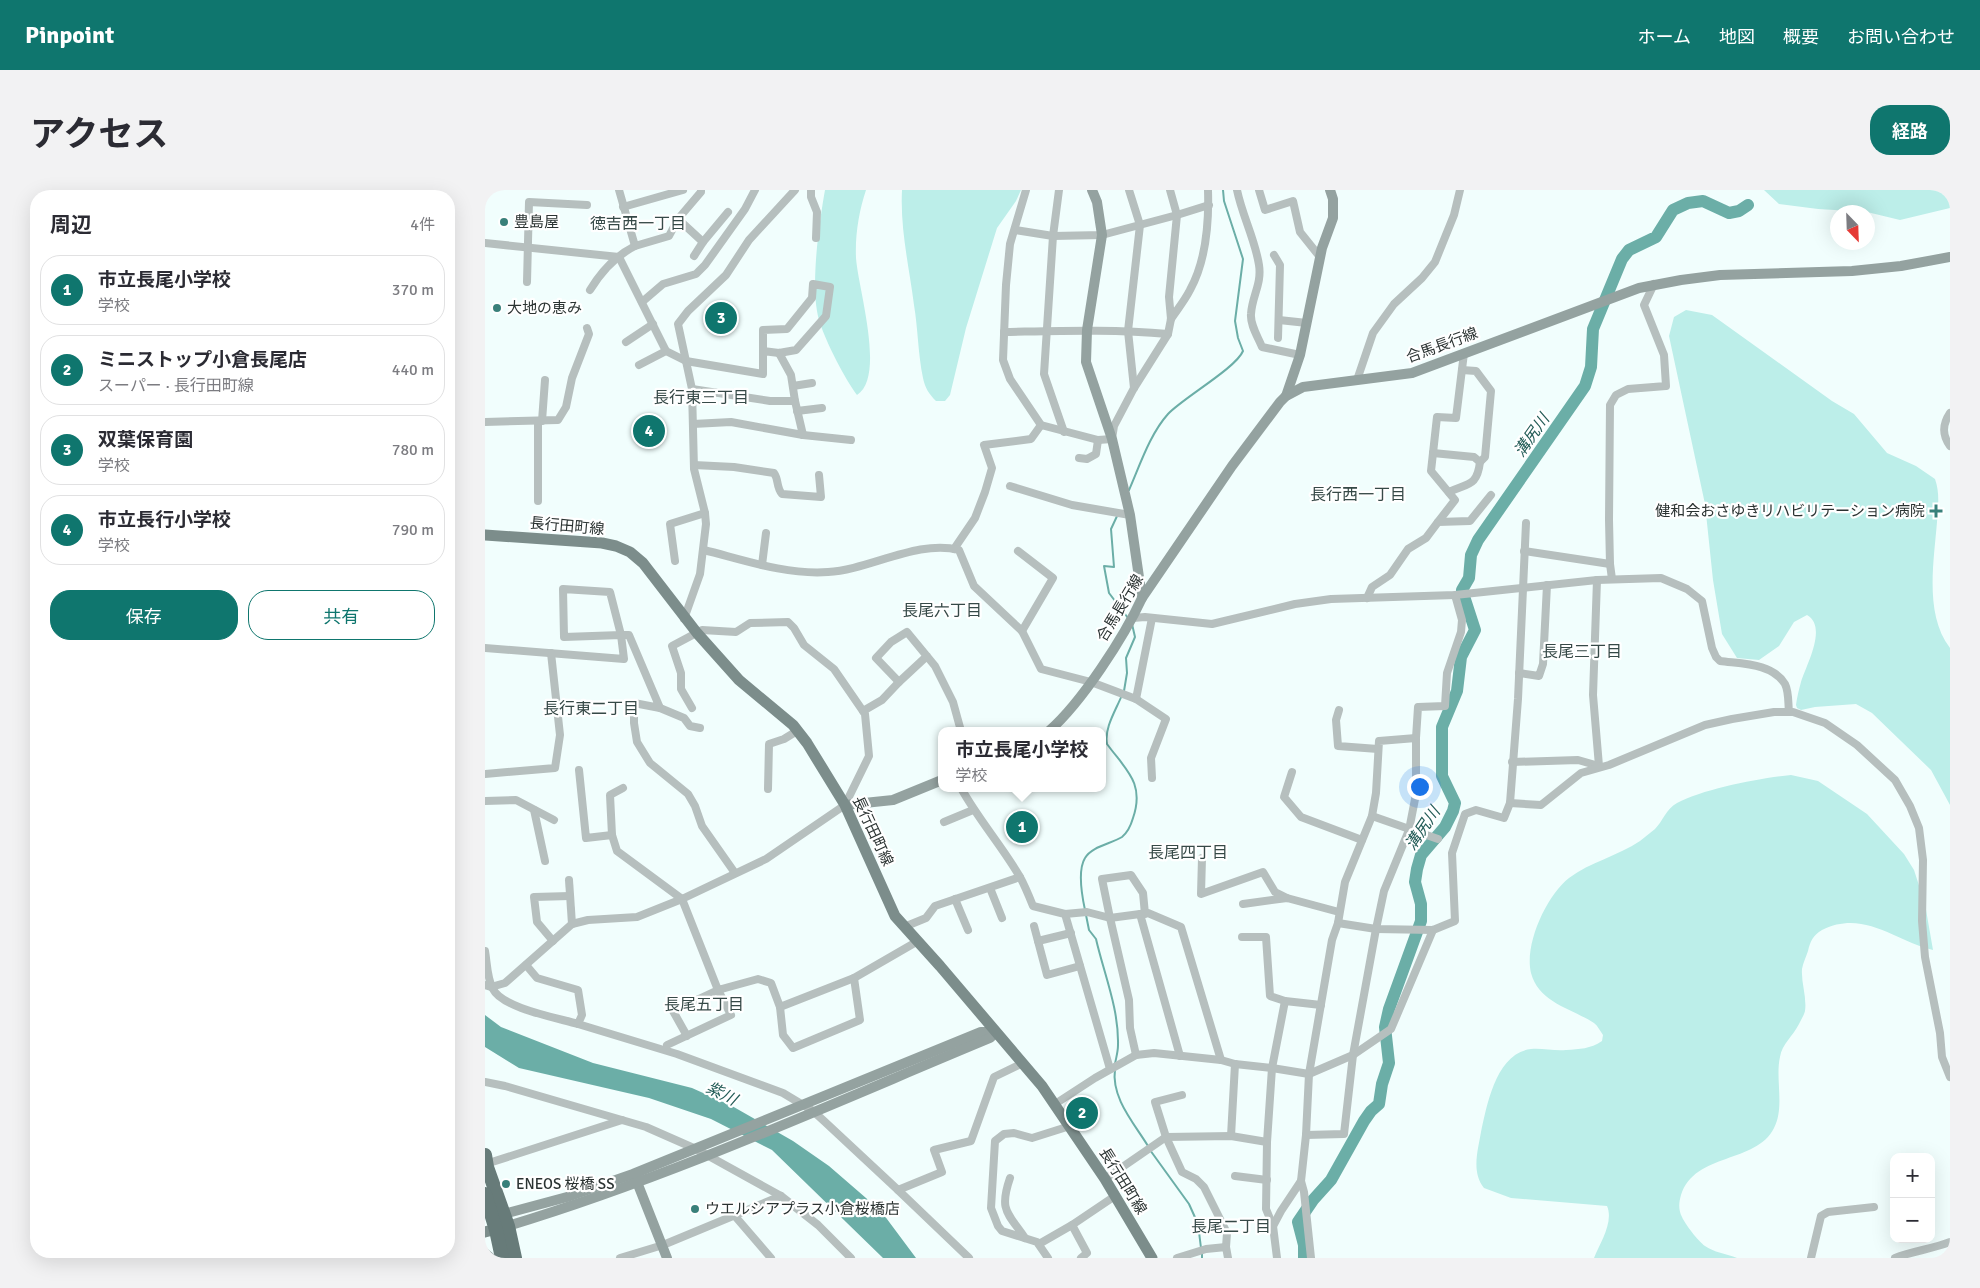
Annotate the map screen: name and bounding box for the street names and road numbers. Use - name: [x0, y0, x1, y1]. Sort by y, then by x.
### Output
- street label: 合馬長行線: [1404, 324, 1480, 366]
- street label: 長行田町線: [529, 514, 605, 538]
- street label: 合馬長行線: [1093, 571, 1147, 645]
- street label: 長行田町線: [849, 793, 897, 869]
- street label: 長行田町線: [1095, 1144, 1151, 1218]

